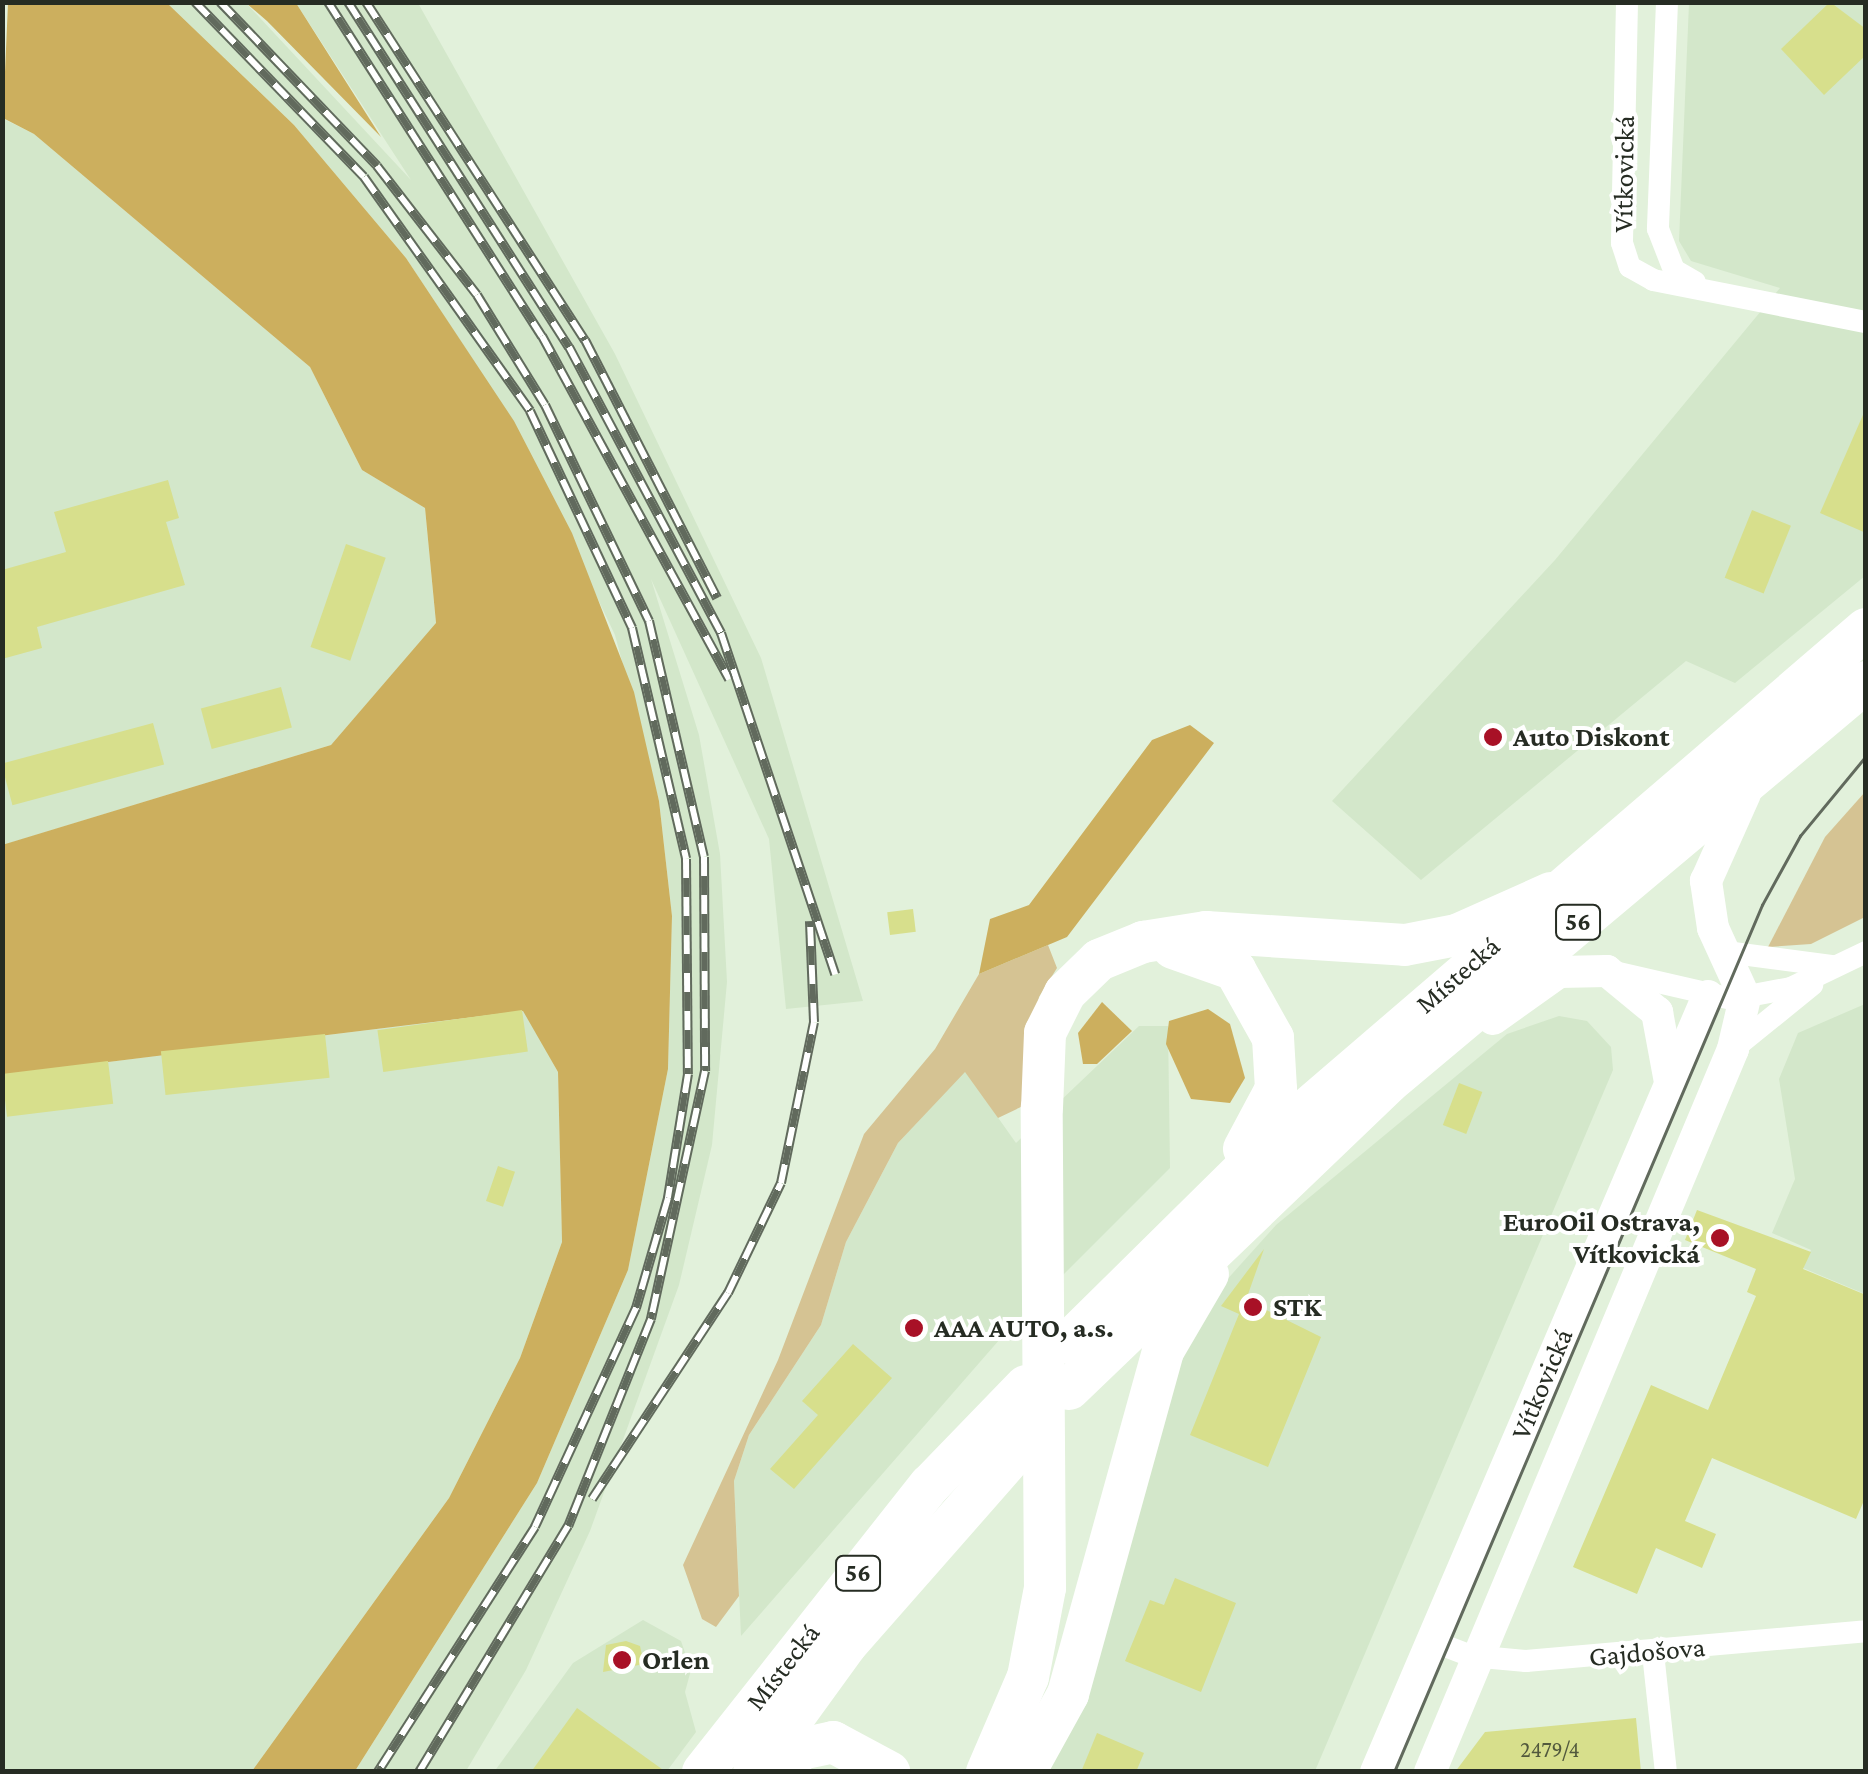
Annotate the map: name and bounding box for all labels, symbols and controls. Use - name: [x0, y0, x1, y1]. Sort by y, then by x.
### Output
- street label: Vítkovická: [1606, 115, 1642, 233]
- place label: Auto Diskont: [1513, 720, 1669, 754]
- marker: Auto Diskont: [1482, 726, 1504, 748]
- road number: 56: [1553, 902, 1603, 942]
- street label: Místecká: [1409, 929, 1507, 1021]
- place label: EuroOil Ostrava, Vítkovická: [1503, 1205, 1700, 1271]
- marker: EuroOil Ostrava, Vítkovická: [1709, 1227, 1731, 1249]
- place label: STK: [1273, 1290, 1321, 1324]
- marker: STK: [1242, 1296, 1264, 1318]
- place label: AAA AUTO, a.s.: [934, 1311, 1114, 1345]
- marker: AAA AUTO, a.s.: [903, 1317, 925, 1339]
- street label: Vítkovická: [1504, 1324, 1580, 1444]
- road number: 56: [833, 1553, 883, 1593]
- street label: Místecká: [739, 1617, 827, 1717]
- street label: Gajdošova: [1587, 1630, 1707, 1674]
- place label: Orlen: [642, 1643, 709, 1677]
- marker: Orlen: [611, 1649, 633, 1671]
- house number: 2479/4: [1520, 1737, 1580, 1763]

